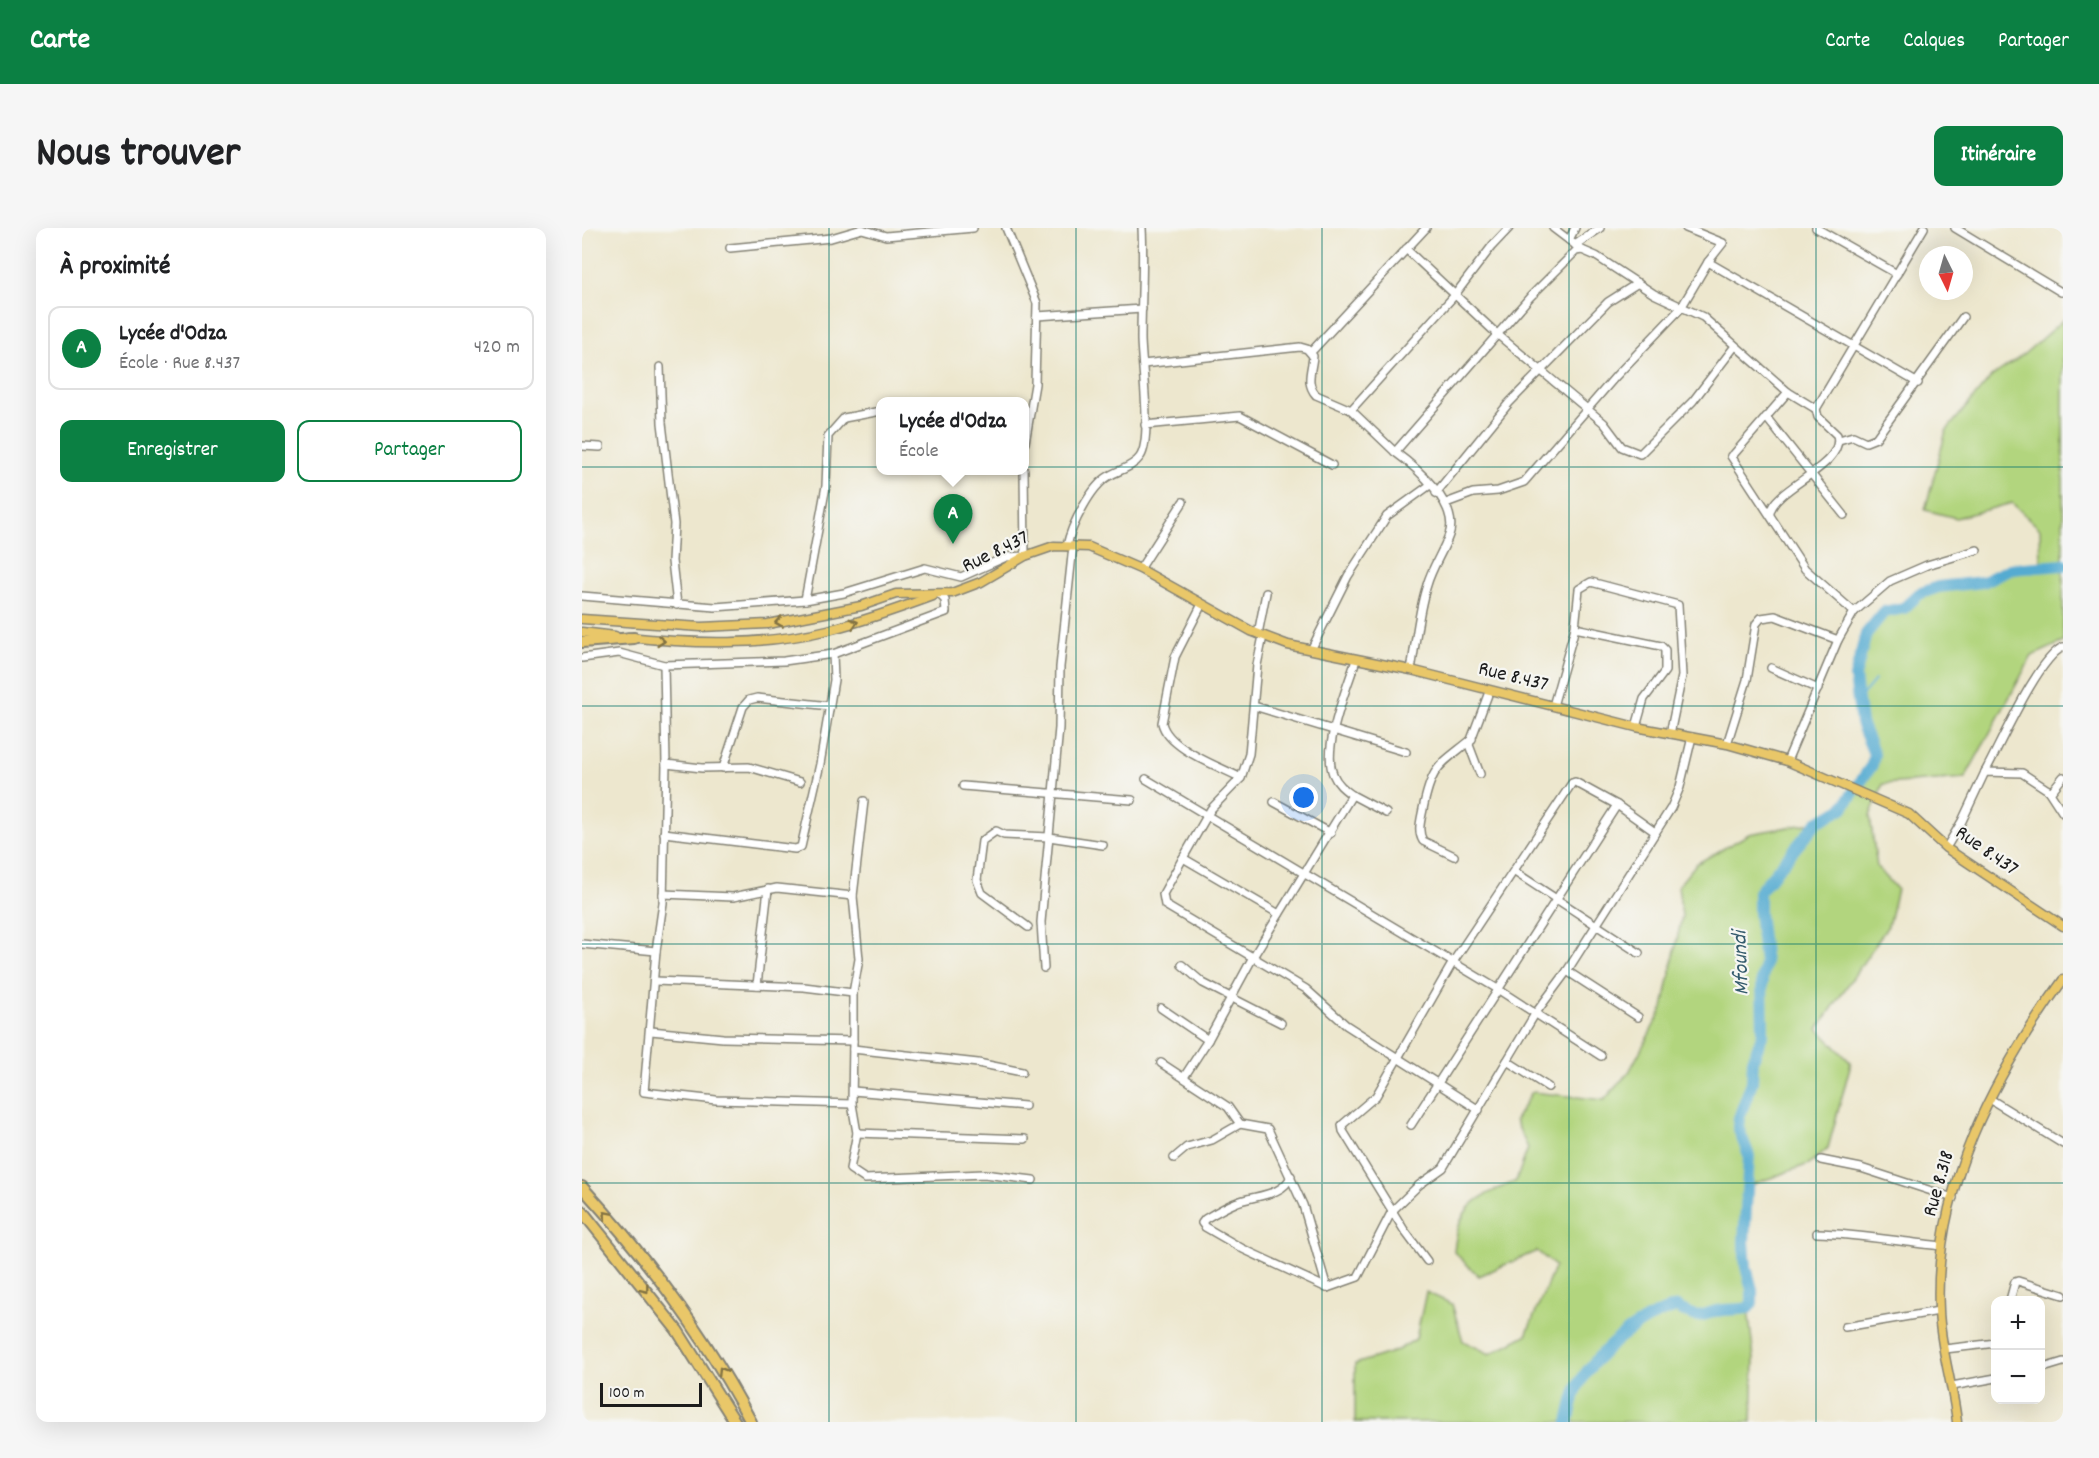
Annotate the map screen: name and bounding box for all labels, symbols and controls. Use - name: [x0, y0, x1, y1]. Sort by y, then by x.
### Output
- text: Carte: [30, 22, 90, 62]
- text: Carte: [1825, 27, 1870, 57]
- text: Calques: [1903, 27, 1965, 57]
- text: Partager: [1998, 27, 2069, 57]
- text: Nous trouver: [36, 126, 240, 186]
- button: Itinéraire: [1934, 126, 2063, 186]
- north arrow: [1919, 246, 1973, 300]
- text: À proximité: [60, 249, 170, 286]
- text: Lycée d'Odza: [119, 319, 226, 350]
- text: A: [76, 334, 87, 362]
- text: 420 m: [474, 334, 520, 362]
- text: École · Rue 8.437: [119, 350, 240, 378]
- popup: [876, 397, 1029, 475]
- text: Lycée d'Odza: [899, 407, 1006, 438]
- button: Enregistrer: [60, 420, 285, 482]
- button: Partager: [297, 420, 522, 482]
- text: École: [899, 438, 938, 466]
- pin: A: [934, 494, 973, 544]
- street label: Rue 8.437: [957, 524, 1035, 582]
- one-way arrow: [774, 616, 783, 628]
- one-way arrow: [848, 618, 859, 630]
- one-way arrow: [657, 634, 666, 647]
- street label: Rue 8.437: [1475, 655, 1551, 701]
- your location: [1289, 783, 1318, 812]
- street label: Rue 8.437: [1948, 819, 2024, 885]
- water label: Mfoundi: [1725, 927, 1759, 996]
- street label: Rue 8.318: [1916, 1147, 1964, 1221]
- one-way arrow: [603, 1210, 614, 1221]
- one-way arrow: [638, 1283, 649, 1294]
- map controls: [1991, 1296, 2045, 1404]
- button: +: [1991, 1296, 2045, 1350]
- button: −: [1991, 1350, 2045, 1404]
- one-way arrow: [718, 1367, 730, 1377]
- scale bar: [600, 1380, 702, 1408]
- text: 100 m: [609, 1382, 645, 1405]

